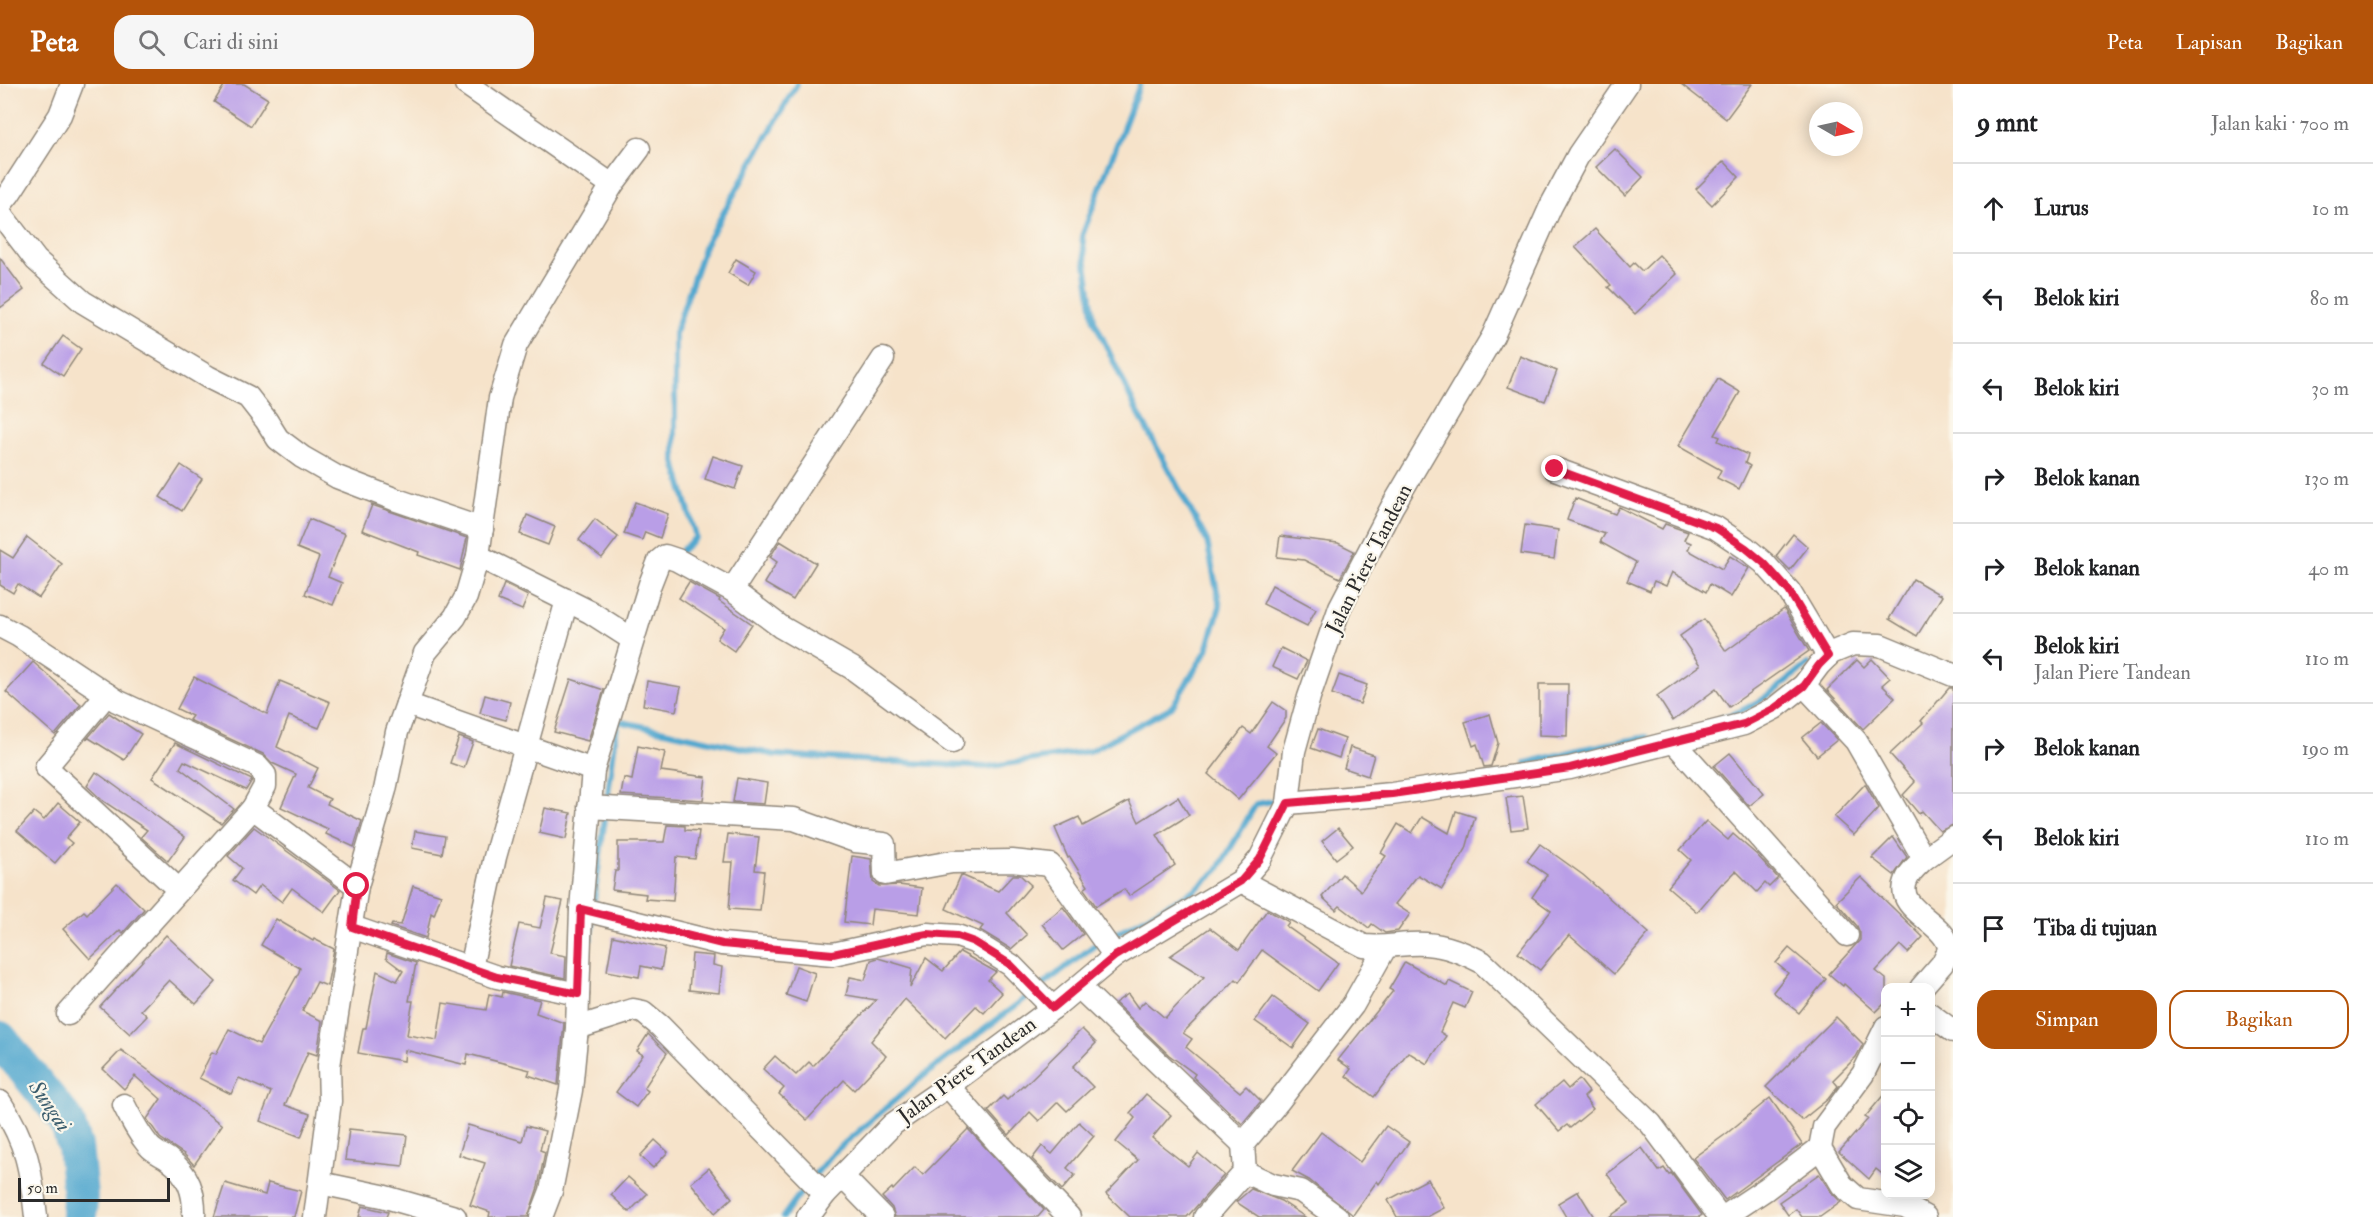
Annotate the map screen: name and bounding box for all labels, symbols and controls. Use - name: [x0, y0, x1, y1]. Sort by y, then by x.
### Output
- search box: [114, 15, 534, 69]
- text: Peta: [30, 25, 78, 60]
- icon: search: [135, 26, 168, 59]
- text: Cari di sini: [183, 28, 279, 56]
- text: Peta: [2107, 29, 2143, 56]
- text: Lapisan: [2176, 29, 2242, 56]
- text: Bagikan: [2275, 29, 2343, 56]
- north arrow: [1809, 102, 1863, 156]
- text: 9 mnt: [1977, 107, 2038, 139]
- text: Jalan kaki · 700 m: [2211, 111, 2349, 136]
- icon: ahead: [1977, 192, 2010, 225]
- text: Lurus: [2034, 194, 2088, 222]
- text: 10 m: [2312, 196, 2349, 221]
- icon: left: [1977, 282, 2010, 315]
- text: Belok kiri: [2034, 284, 2119, 312]
- text: 80 m: [2310, 286, 2349, 311]
- icon: left: [1977, 372, 2010, 405]
- text: Belok kiri: [2034, 374, 2119, 402]
- text: 30 m: [2311, 376, 2349, 401]
- route end: [1541, 455, 1567, 481]
- icon: right: [1977, 462, 2010, 495]
- text: Belok kanan: [2034, 464, 2140, 492]
- text: 130 m: [2304, 466, 2349, 491]
- street label: Jalan Piere Tandean: [1319, 479, 1418, 639]
- icon: right: [1977, 552, 2010, 585]
- text: Belok kanan: [2034, 554, 2140, 582]
- text: 40 m: [2308, 556, 2349, 581]
- text: Belok kiri: [2034, 632, 2119, 660]
- icon: left: [1977, 642, 2010, 675]
- text: 110 m: [2305, 646, 2349, 671]
- text: Jalan Piere Tandean: [2034, 660, 2191, 685]
- icon: right: [1977, 732, 2010, 765]
- text: Belok kanan: [2034, 734, 2140, 762]
- text: 190 m: [2302, 736, 2349, 761]
- icon: left: [1977, 822, 2010, 855]
- text: Belok kiri: [2034, 824, 2119, 852]
- text: 110 m: [2305, 826, 2349, 851]
- route start: [343, 872, 369, 898]
- icon: arrive: [1977, 912, 2010, 945]
- text: Tiba di tujuan: [2034, 914, 2157, 942]
- map controls: [1881, 983, 1935, 1199]
- button: +: [1881, 983, 1935, 1037]
- button: Simpan: [1977, 990, 2157, 1049]
- button: Bagikan: [2169, 990, 2349, 1049]
- street label: Jalan Piere Tandean: [892, 1011, 1042, 1130]
- button: −: [1881, 1037, 1935, 1091]
- water label: Sungai: [22, 1074, 78, 1137]
- button: locate: [1881, 1091, 1935, 1145]
- button: layers: [1881, 1145, 1935, 1199]
- scale bar: [18, 1175, 170, 1202]
- text: 50 m: [27, 1178, 58, 1198]

